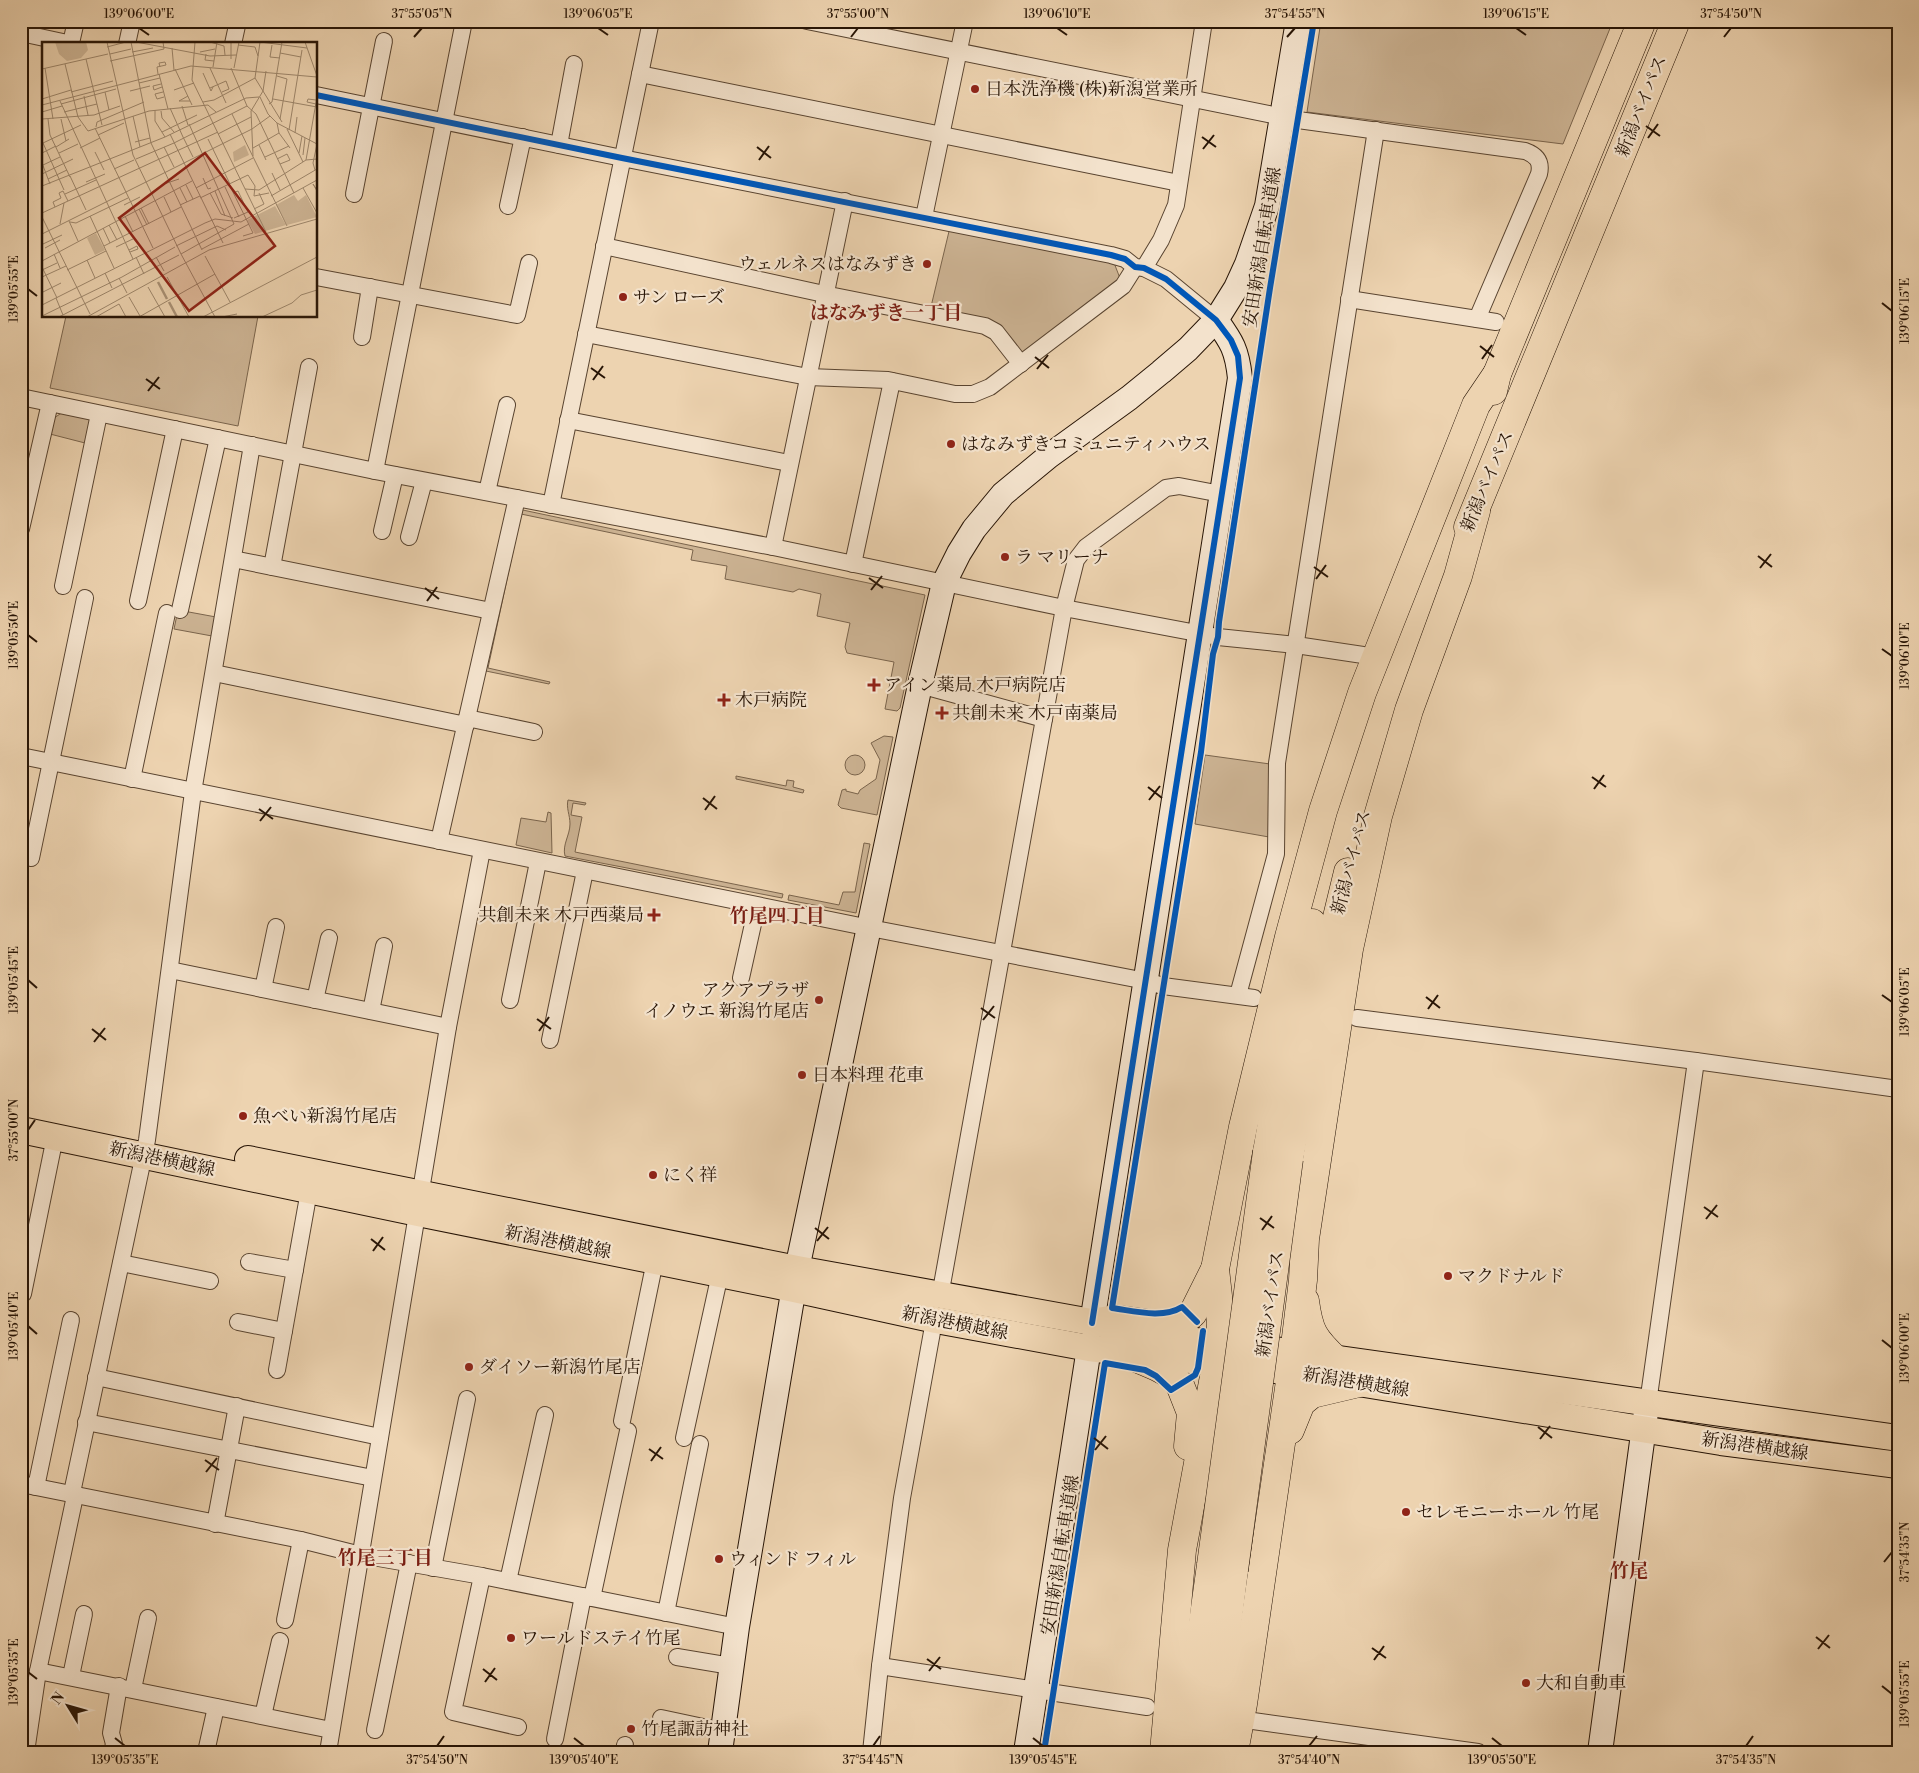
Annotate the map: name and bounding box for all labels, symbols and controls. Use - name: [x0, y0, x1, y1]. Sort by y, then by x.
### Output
- text: 139°06'00"E: [104, 7, 174, 22]
- text: 37°55'05"N: [392, 7, 453, 22]
- text: 139°06'05"E: [564, 7, 632, 22]
- text: 37°55'00"N: [827, 7, 889, 22]
- text: 139°06'10"E: [1023, 7, 1091, 22]
- text: 37°54'55"N: [1265, 7, 1325, 22]
- text: 139°06'15"E: [1483, 7, 1549, 22]
- text: 37°54'50"N: [1700, 7, 1762, 22]
- inset map: [42, 42, 318, 318]
- street label: 新潟バイパス: [1611, 52, 1672, 160]
- place label: 日本洗浄機 (株)新潟営業所: [985, 78, 1198, 101]
- marker: 日本洗浄機 (株)新潟営業所: [969, 83, 981, 95]
- street label: 安田新潟自転車道線: [1238, 165, 1287, 329]
- place label: ウェルネスはなみずき: [738, 253, 917, 276]
- text: 139°05'55"E: [7, 256, 22, 322]
- marker: ウェルネスはなみずき: [921, 258, 933, 270]
- text: 139°06'15"E: [1898, 278, 1913, 344]
- place label: サン ローズ: [633, 286, 725, 309]
- marker: サン ローズ: [617, 291, 629, 303]
- district label: はなみずき一丁目: [810, 301, 962, 325]
- street label: 新潟バイパス: [1456, 427, 1519, 535]
- place label: はなみずきコミュニティハウス: [961, 433, 1211, 456]
- marker: はなみずきコミュニティハウス: [945, 438, 957, 450]
- place label: ラ マリーナ: [1015, 546, 1109, 569]
- marker: ラ マリーナ: [999, 551, 1011, 563]
- text: 139°05'50"E: [7, 601, 22, 669]
- text: 139°06'10"E: [1898, 622, 1913, 690]
- place label: アイン薬局 木戸病院店: [884, 674, 1066, 697]
- marker: アイン薬局 木戸病院店: [868, 679, 880, 691]
- place label: 木戸病院: [735, 689, 807, 712]
- marker: 木戸病院: [717, 693, 731, 707]
- place label: 共創未来 木戸南薬局: [952, 702, 1118, 725]
- marker: 共創未来 木戸南薬局: [936, 707, 948, 719]
- street label: 新潟バイパス: [1326, 807, 1377, 917]
- place label: 共創未来 木戸西薬局: [478, 904, 644, 927]
- district label: 竹尾四丁目: [729, 904, 825, 928]
- marker: 共創未来 木戸西薬局: [648, 909, 660, 921]
- text: 139°05'45"E: [7, 946, 22, 1014]
- text: 139°06'05"E: [1898, 968, 1913, 1036]
- place label: アクアプラザ イノウエ 新潟竹尾店: [644, 979, 809, 1023]
- marker: アクアプラザ イノウエ 新潟竹尾店: [813, 994, 825, 1006]
- place label: 日本料理 花車: [812, 1064, 924, 1087]
- marker: 日本料理 花車: [796, 1069, 808, 1081]
- text: 37°55'00"N: [7, 1099, 22, 1161]
- place label: 魚べい新潟竹尾店: [253, 1105, 397, 1128]
- marker: 魚べい新潟竹尾店: [237, 1110, 249, 1122]
- street label: 新潟港横越線: [107, 1137, 217, 1182]
- place label: にく祥: [663, 1164, 717, 1187]
- marker: にく祥: [647, 1169, 659, 1181]
- street label: 新潟港横越線: [503, 1221, 613, 1264]
- street label: 新潟バイパス: [1252, 1249, 1289, 1359]
- place label: マクドナルド: [1458, 1265, 1565, 1288]
- marker: マクドナルド: [1442, 1270, 1454, 1282]
- text: 139°05'40"E: [7, 1292, 22, 1360]
- street label: 新潟港横越線: [900, 1302, 1010, 1345]
- text: 139°06'00"E: [1898, 1313, 1913, 1383]
- place label: ダイソー新潟竹尾店: [479, 1356, 641, 1379]
- marker: ダイソー新潟竹尾店: [463, 1361, 475, 1373]
- street label: 新潟港横越線: [1301, 1363, 1411, 1402]
- street label: 新潟港横越線: [1700, 1428, 1810, 1465]
- street label: 安田新潟自転車道線: [1036, 1473, 1085, 1637]
- place label: セレモニーホール 竹尾: [1416, 1501, 1599, 1524]
- marker: セレモニーホール 竹尾: [1400, 1506, 1412, 1518]
- text: 37°54'35"N: [1898, 1522, 1913, 1582]
- district label: 竹尾三丁目: [337, 1546, 433, 1570]
- place label: ウィンド フィル: [729, 1548, 856, 1571]
- marker: ウィンド フィル: [713, 1553, 725, 1565]
- district label: 竹尾: [1610, 1559, 1648, 1583]
- place label: ワールドステイ竹尾: [521, 1627, 681, 1650]
- marker: ワールドステイ竹尾: [505, 1632, 517, 1644]
- text: 139°05'35"E: [7, 1639, 22, 1705]
- text: 139°05'55"E: [1898, 1661, 1913, 1727]
- place label: 大和自動車: [1536, 1672, 1626, 1695]
- marker: 大和自動車: [1520, 1677, 1532, 1689]
- north arrow: [42, 1680, 92, 1730]
- text: N: [48, 1689, 69, 1709]
- place label: 竹尾諏訪神社: [641, 1718, 749, 1741]
- marker: 竹尾諏訪神社: [625, 1723, 637, 1735]
- text: 139°05'35"E: [92, 1753, 158, 1768]
- text: 37°54'50"N: [406, 1753, 468, 1768]
- text: 139°05'40"E: [550, 1753, 618, 1768]
- text: 37°54'45"N: [843, 1753, 904, 1768]
- text: 139°05'45"E: [1009, 1753, 1077, 1768]
- text: 37°54'40"N: [1278, 1753, 1340, 1768]
- text: 139°05'50"E: [1468, 1753, 1536, 1768]
- text: 37°54'35"N: [1716, 1753, 1776, 1768]

